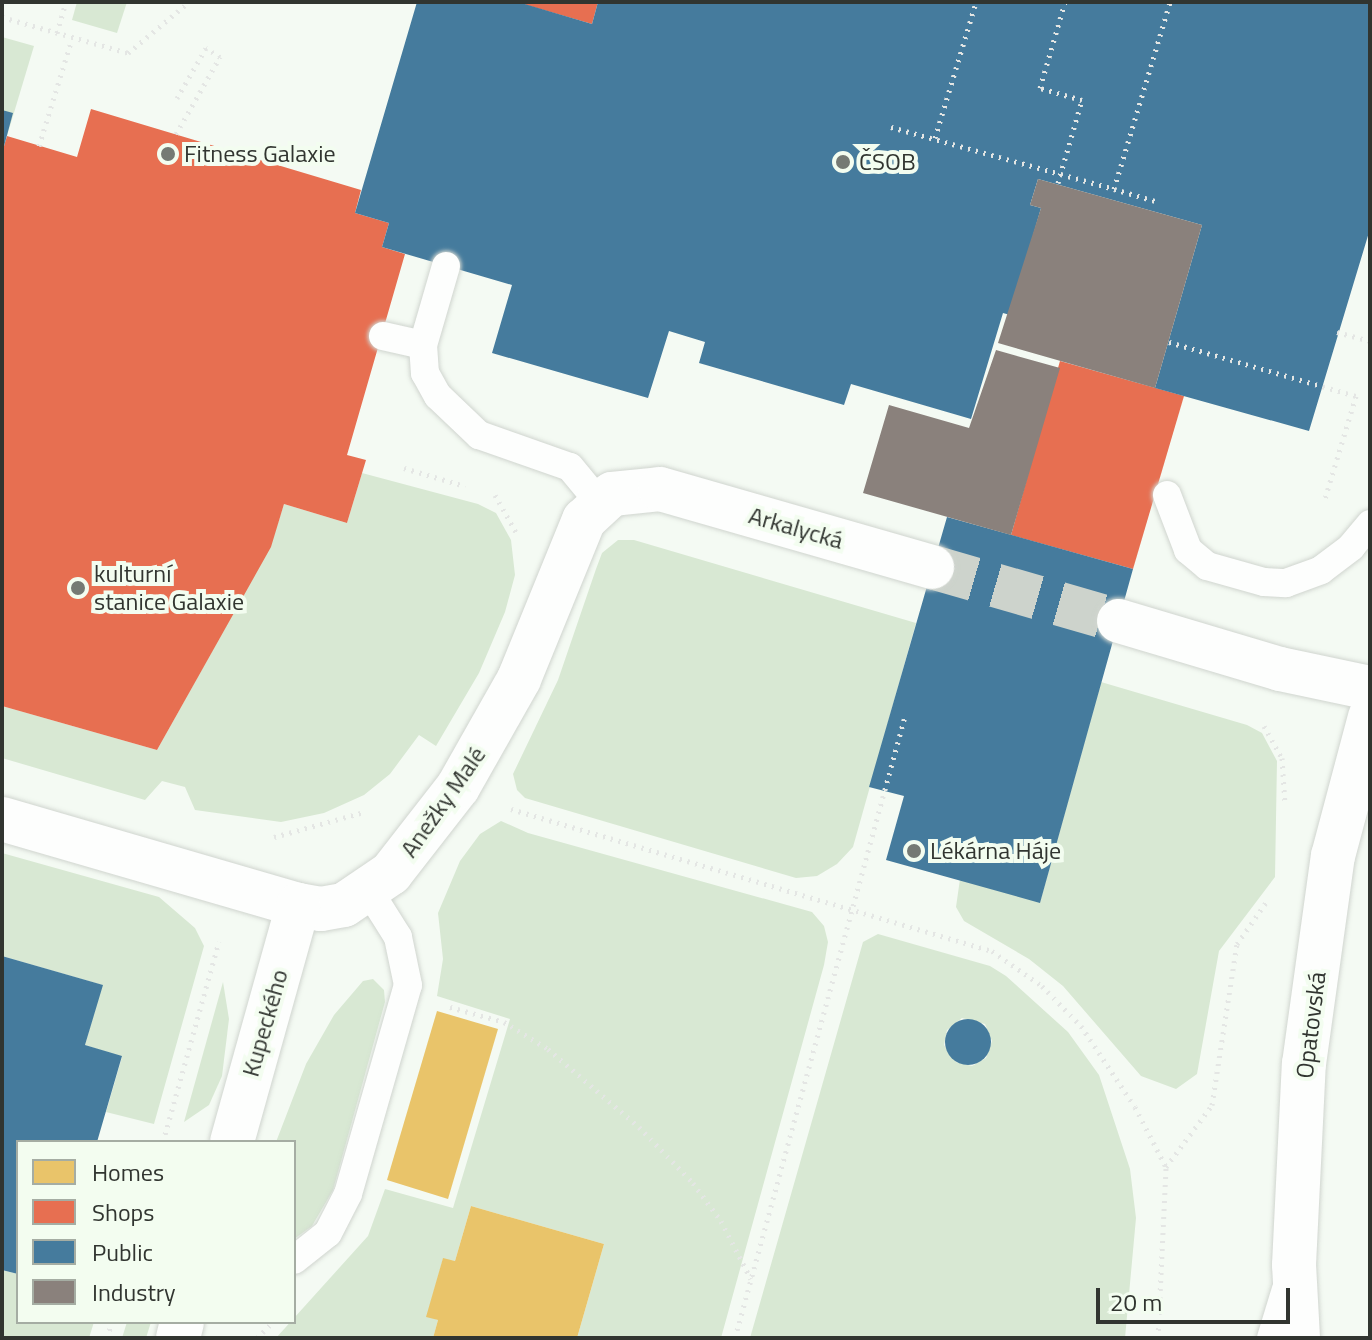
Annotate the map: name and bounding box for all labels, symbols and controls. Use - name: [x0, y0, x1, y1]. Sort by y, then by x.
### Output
- place label: Fitness Galaxie: [184, 140, 336, 168]
- marker: Fitness Galaxie: [159, 145, 177, 163]
- place label: ČSOB: [859, 148, 916, 176]
- marker: ČSOB: [834, 153, 852, 171]
- street label: Arkalycká: [745, 501, 847, 555]
- place label: kulturní stanice Galaxie: [94, 560, 244, 616]
- marker: kulturní stanice Galaxie: [69, 579, 87, 597]
- street label: Anežky Malé: [394, 741, 492, 863]
- place label: Lékárna Háje: [930, 837, 1061, 865]
- marker: Lékárna Háje: [905, 842, 923, 860]
- street label: Kupeckého: [236, 966, 294, 1080]
- street label: Opatovská: [1290, 970, 1332, 1080]
- legend: [16, 1140, 296, 1324]
- text: Homes: [92, 1154, 164, 1190]
- text: Shops: [92, 1194, 154, 1230]
- text: Public: [92, 1234, 153, 1270]
- scale bar: [1100, 1272, 1294, 1322]
- text: Industry: [92, 1274, 176, 1310]
- text: 20 m: [1110, 1284, 1162, 1320]

